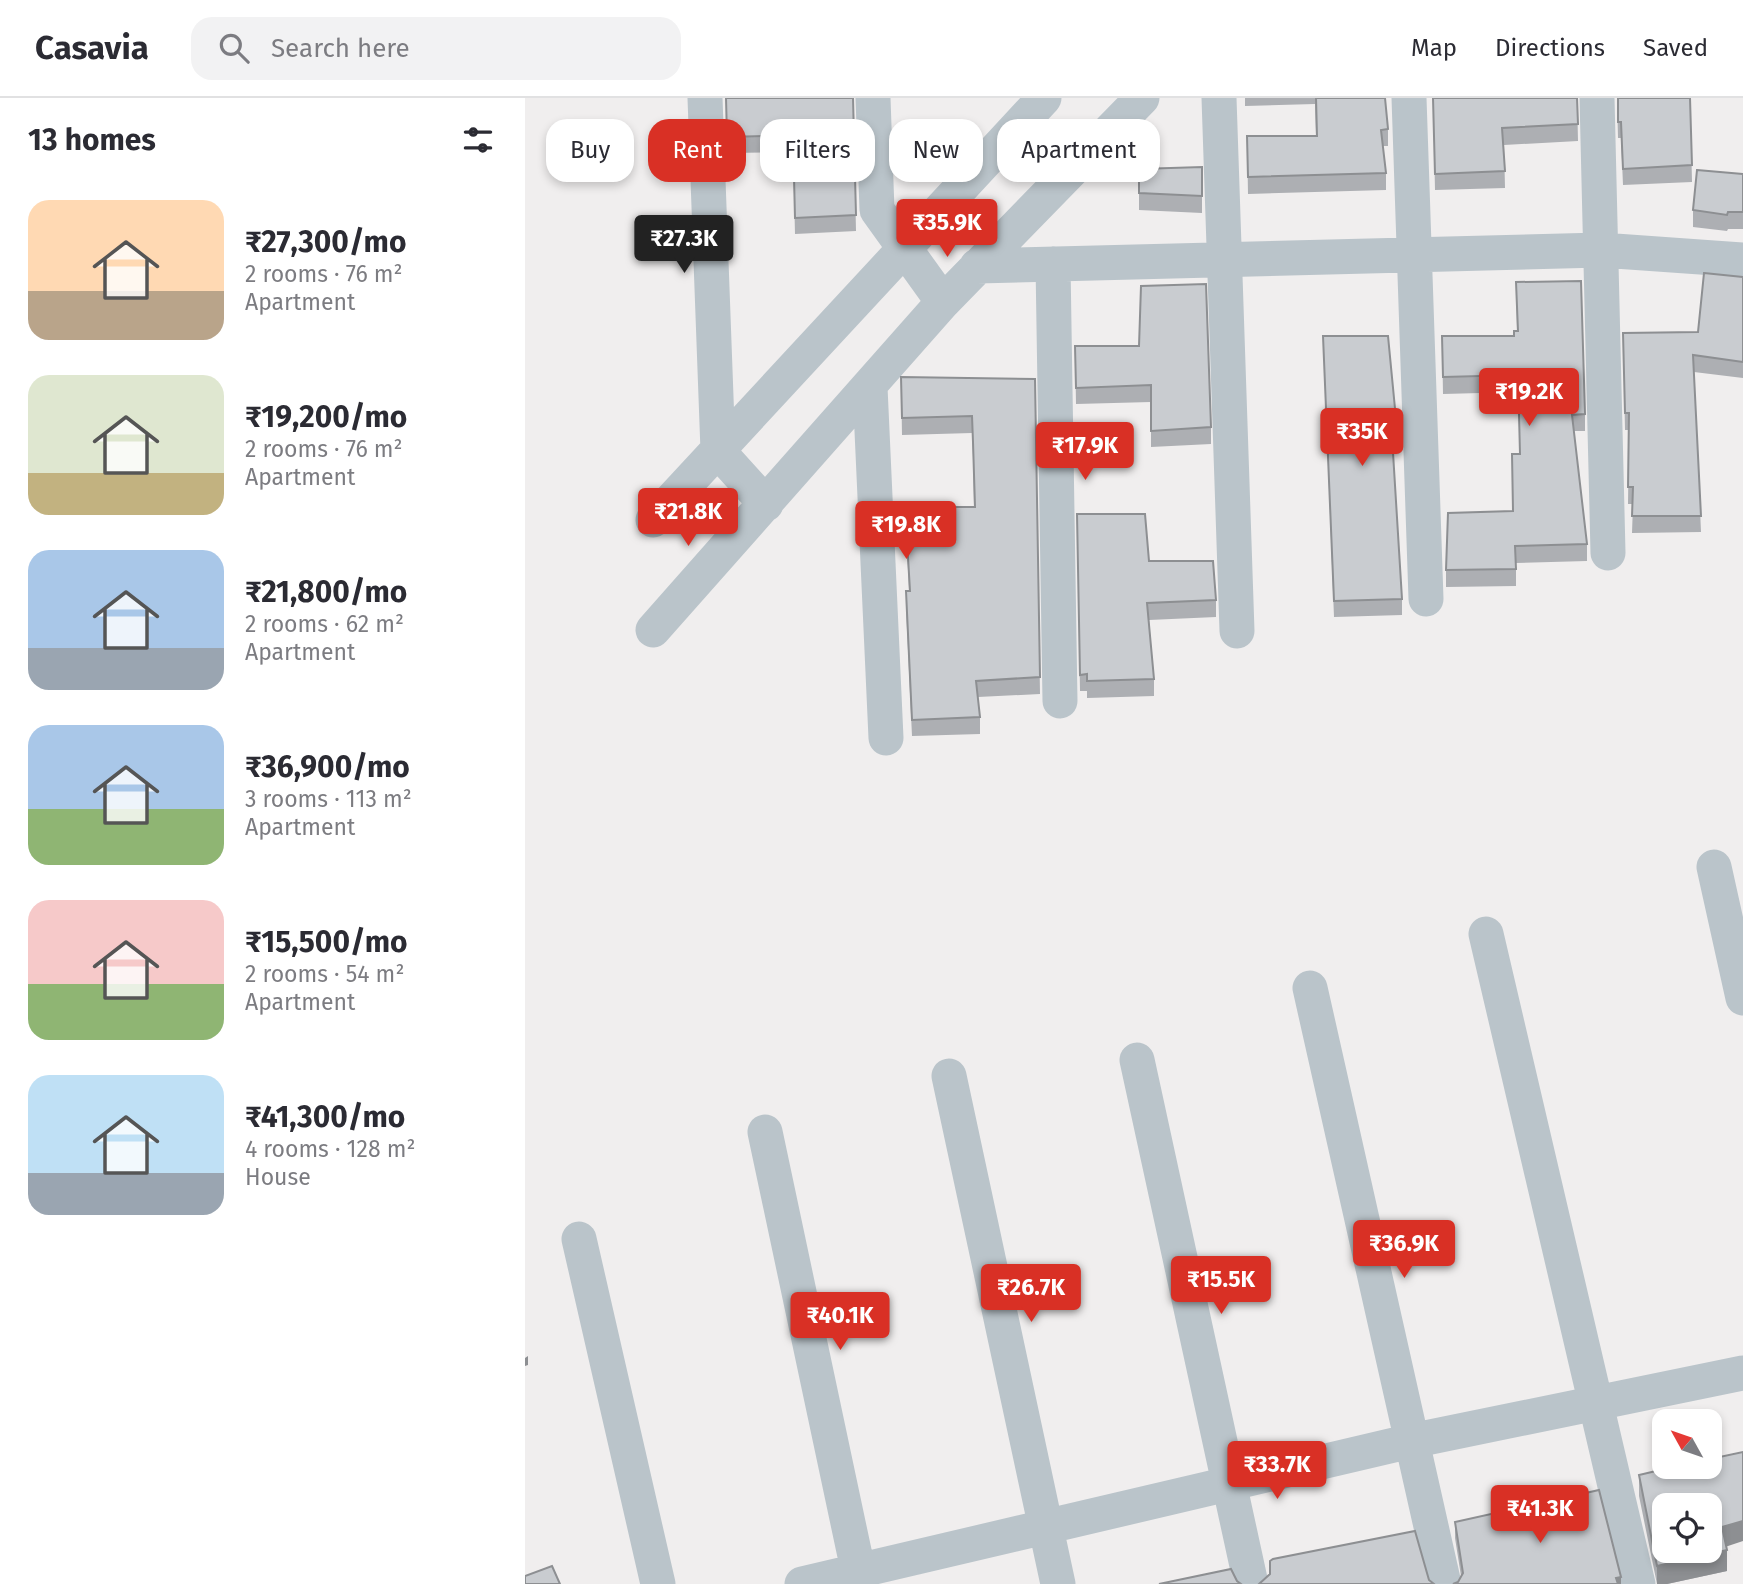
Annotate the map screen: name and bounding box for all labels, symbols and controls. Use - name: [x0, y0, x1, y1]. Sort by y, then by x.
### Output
- search box: [191, 17, 681, 80]
- text: Casavia: [35, 28, 149, 68]
- icon: search: [215, 29, 253, 67]
- text: Search here: [271, 33, 410, 64]
- text: Map: [1411, 34, 1457, 62]
- text: Directions: [1495, 34, 1605, 62]
- text: Saved: [1643, 34, 1708, 62]
- chip: Buy: [546, 119, 634, 182]
- chip: Rent: [648, 119, 746, 182]
- chip: Filters: [760, 119, 875, 182]
- chip: New: [889, 119, 983, 182]
- chip: Apartment: [997, 119, 1160, 182]
- icon: filters: [459, 121, 497, 159]
- text: 13 homes: [28, 122, 156, 158]
- pin: ₹35.9K: [890, 200, 1004, 259]
- text: ₹35.9K: [912, 208, 982, 236]
- pin: ₹27.3K: [627, 216, 741, 275]
- text: ₹27,300/mo: [245, 224, 406, 260]
- text: ₹27.3K: [650, 224, 718, 252]
- icon: home: [84, 228, 168, 312]
- text: 2 rooms · 76 m²: [245, 260, 403, 288]
- text: Apartment: [245, 288, 355, 316]
- pin: ₹19.2K: [1472, 368, 1586, 428]
- text: ₹19.2K: [1495, 377, 1563, 405]
- text: ₹19,200/mo: [245, 399, 407, 435]
- icon: home: [84, 403, 168, 487]
- pin: ₹35K: [1321, 408, 1403, 468]
- text: ₹35K: [1336, 417, 1388, 445]
- pin: ₹17.9K: [1028, 422, 1142, 482]
- text: ₹17.9K: [1052, 431, 1118, 459]
- text: 2 rooms · 76 m²: [245, 435, 403, 463]
- text: Apartment: [245, 463, 355, 491]
- pin: ₹21.8K: [631, 489, 745, 548]
- text: ₹21.8K: [654, 497, 722, 525]
- pin: ₹19.8K: [849, 502, 963, 561]
- text: ₹19.8K: [871, 510, 941, 538]
- text: ₹21,800/mo: [245, 574, 407, 610]
- icon: home: [84, 578, 168, 662]
- text: 2 rooms · 62 m²: [245, 610, 404, 638]
- text: Apartment: [245, 638, 355, 666]
- text: ₹36,900/mo: [245, 749, 410, 785]
- icon: home: [84, 753, 168, 837]
- text: 3 rooms · 113 m²: [245, 785, 412, 813]
- text: Apartment: [245, 813, 355, 841]
- text: ₹15,500/mo: [245, 924, 408, 960]
- icon: home: [84, 928, 168, 1012]
- text: 2 rooms · 54 m²: [245, 960, 404, 988]
- text: Apartment: [245, 988, 355, 1016]
- text: ₹41,300/mo: [245, 1099, 405, 1135]
- icon: home: [84, 1103, 168, 1187]
- text: 4 rooms · 128 m²: [245, 1135, 415, 1163]
- text: House: [245, 1163, 311, 1191]
- pin: ₹36.9K: [1347, 1220, 1461, 1280]
- text: ₹36.9K: [1369, 1229, 1439, 1257]
- pin: ₹15.5K: [1164, 1256, 1278, 1316]
- pin: ₹26.7K: [974, 1264, 1088, 1324]
- text: ₹15.5K: [1187, 1265, 1255, 1293]
- text: ₹26.7K: [997, 1273, 1065, 1301]
- pin: ₹40.1K: [783, 1292, 897, 1352]
- text: ₹40.1K: [807, 1301, 873, 1329]
- north arrow: [1652, 1409, 1722, 1479]
- map controls: [1652, 1409, 1722, 1563]
- pin: ₹33.7K: [1220, 1442, 1334, 1501]
- text: ₹33.7K: [1243, 1450, 1311, 1478]
- pin: ₹41.3K: [1483, 1486, 1597, 1545]
- button: locate: [1652, 1493, 1722, 1563]
- text: ₹41.3K: [1507, 1494, 1573, 1522]

